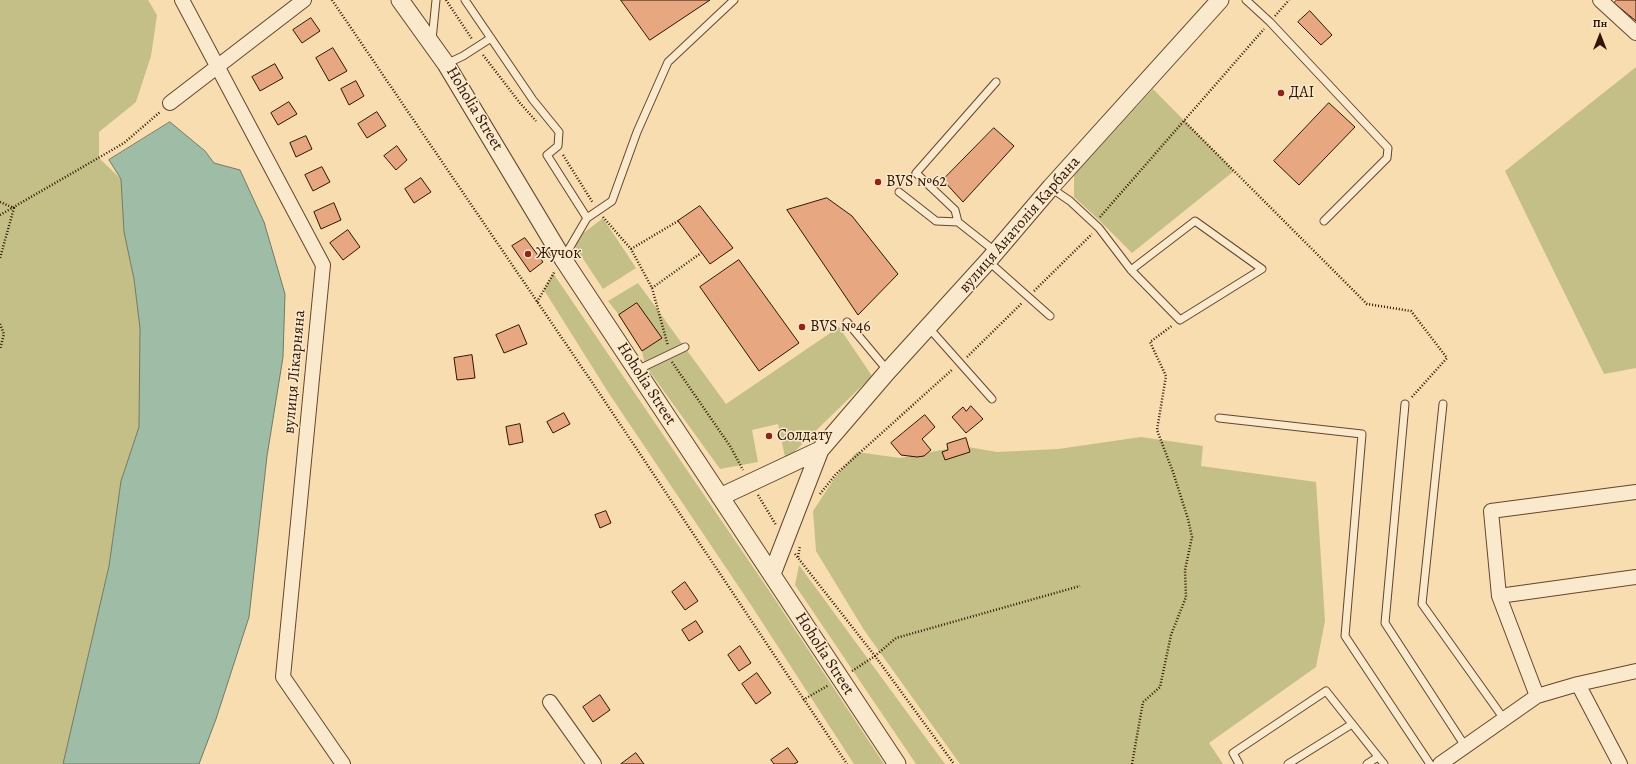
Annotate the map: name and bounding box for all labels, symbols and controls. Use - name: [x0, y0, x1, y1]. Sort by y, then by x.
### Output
- north arrow: [1580, 16, 1620, 56]
- text: Пн: [1593, 16, 1607, 31]
- street label: Hoholia Street: [441, 64, 507, 154]
- place label: ДАІ: [1289, 83, 1314, 103]
- marker: ДАІ: [1276, 88, 1286, 98]
- street label: вулиця Анатолія Карбана: [955, 153, 1085, 297]
- place label: BVS №62: [886, 172, 947, 192]
- marker: BVS №62: [873, 177, 883, 187]
- place label: Жучок: [536, 244, 581, 264]
- marker: Жучок: [523, 249, 533, 259]
- street label: вулиця Лікарняна: [280, 309, 310, 435]
- place label: BVS №46: [810, 317, 871, 337]
- marker: BVS №46: [797, 322, 807, 332]
- street label: Hoholia Street: [612, 339, 680, 429]
- place label: Солдату: [777, 426, 832, 446]
- marker: Солдату: [764, 431, 774, 441]
- street label: Hoholia Street: [790, 609, 858, 699]

